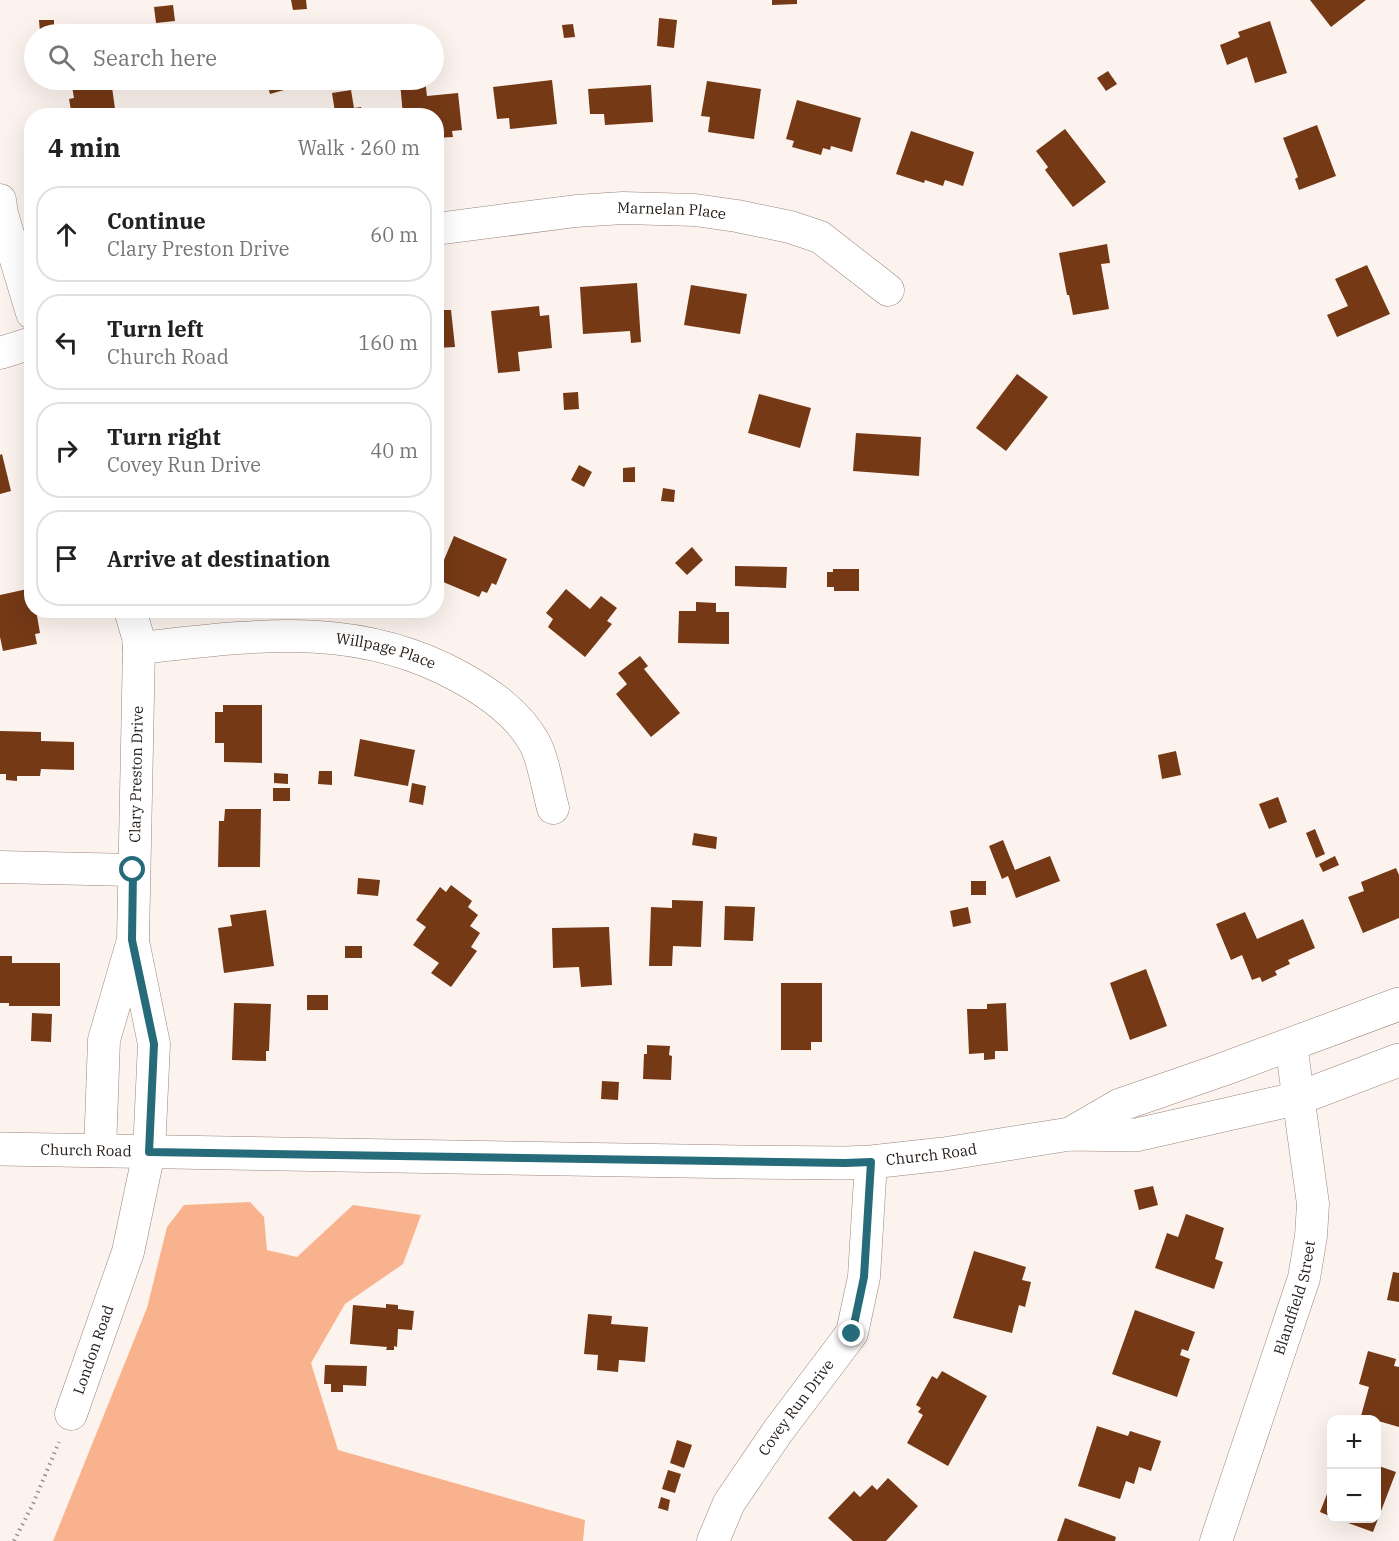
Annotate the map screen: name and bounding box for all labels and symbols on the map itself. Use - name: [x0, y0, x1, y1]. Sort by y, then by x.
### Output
- street label: Marnelan Place: [617, 198, 727, 223]
- street label: Willpage Place: [335, 628, 439, 673]
- street label: Clary Preston Drive: [125, 706, 147, 843]
- route start: [119, 856, 145, 882]
- street label: Church Road: [885, 1139, 978, 1169]
- street label: Church Road: [40, 1140, 132, 1160]
- street label: Blandfield Street: [1269, 1239, 1319, 1357]
- street label: London Road: [69, 1302, 118, 1397]
- route end: [838, 1320, 864, 1346]
- street label: Covey Run Drive: [754, 1355, 838, 1459]

